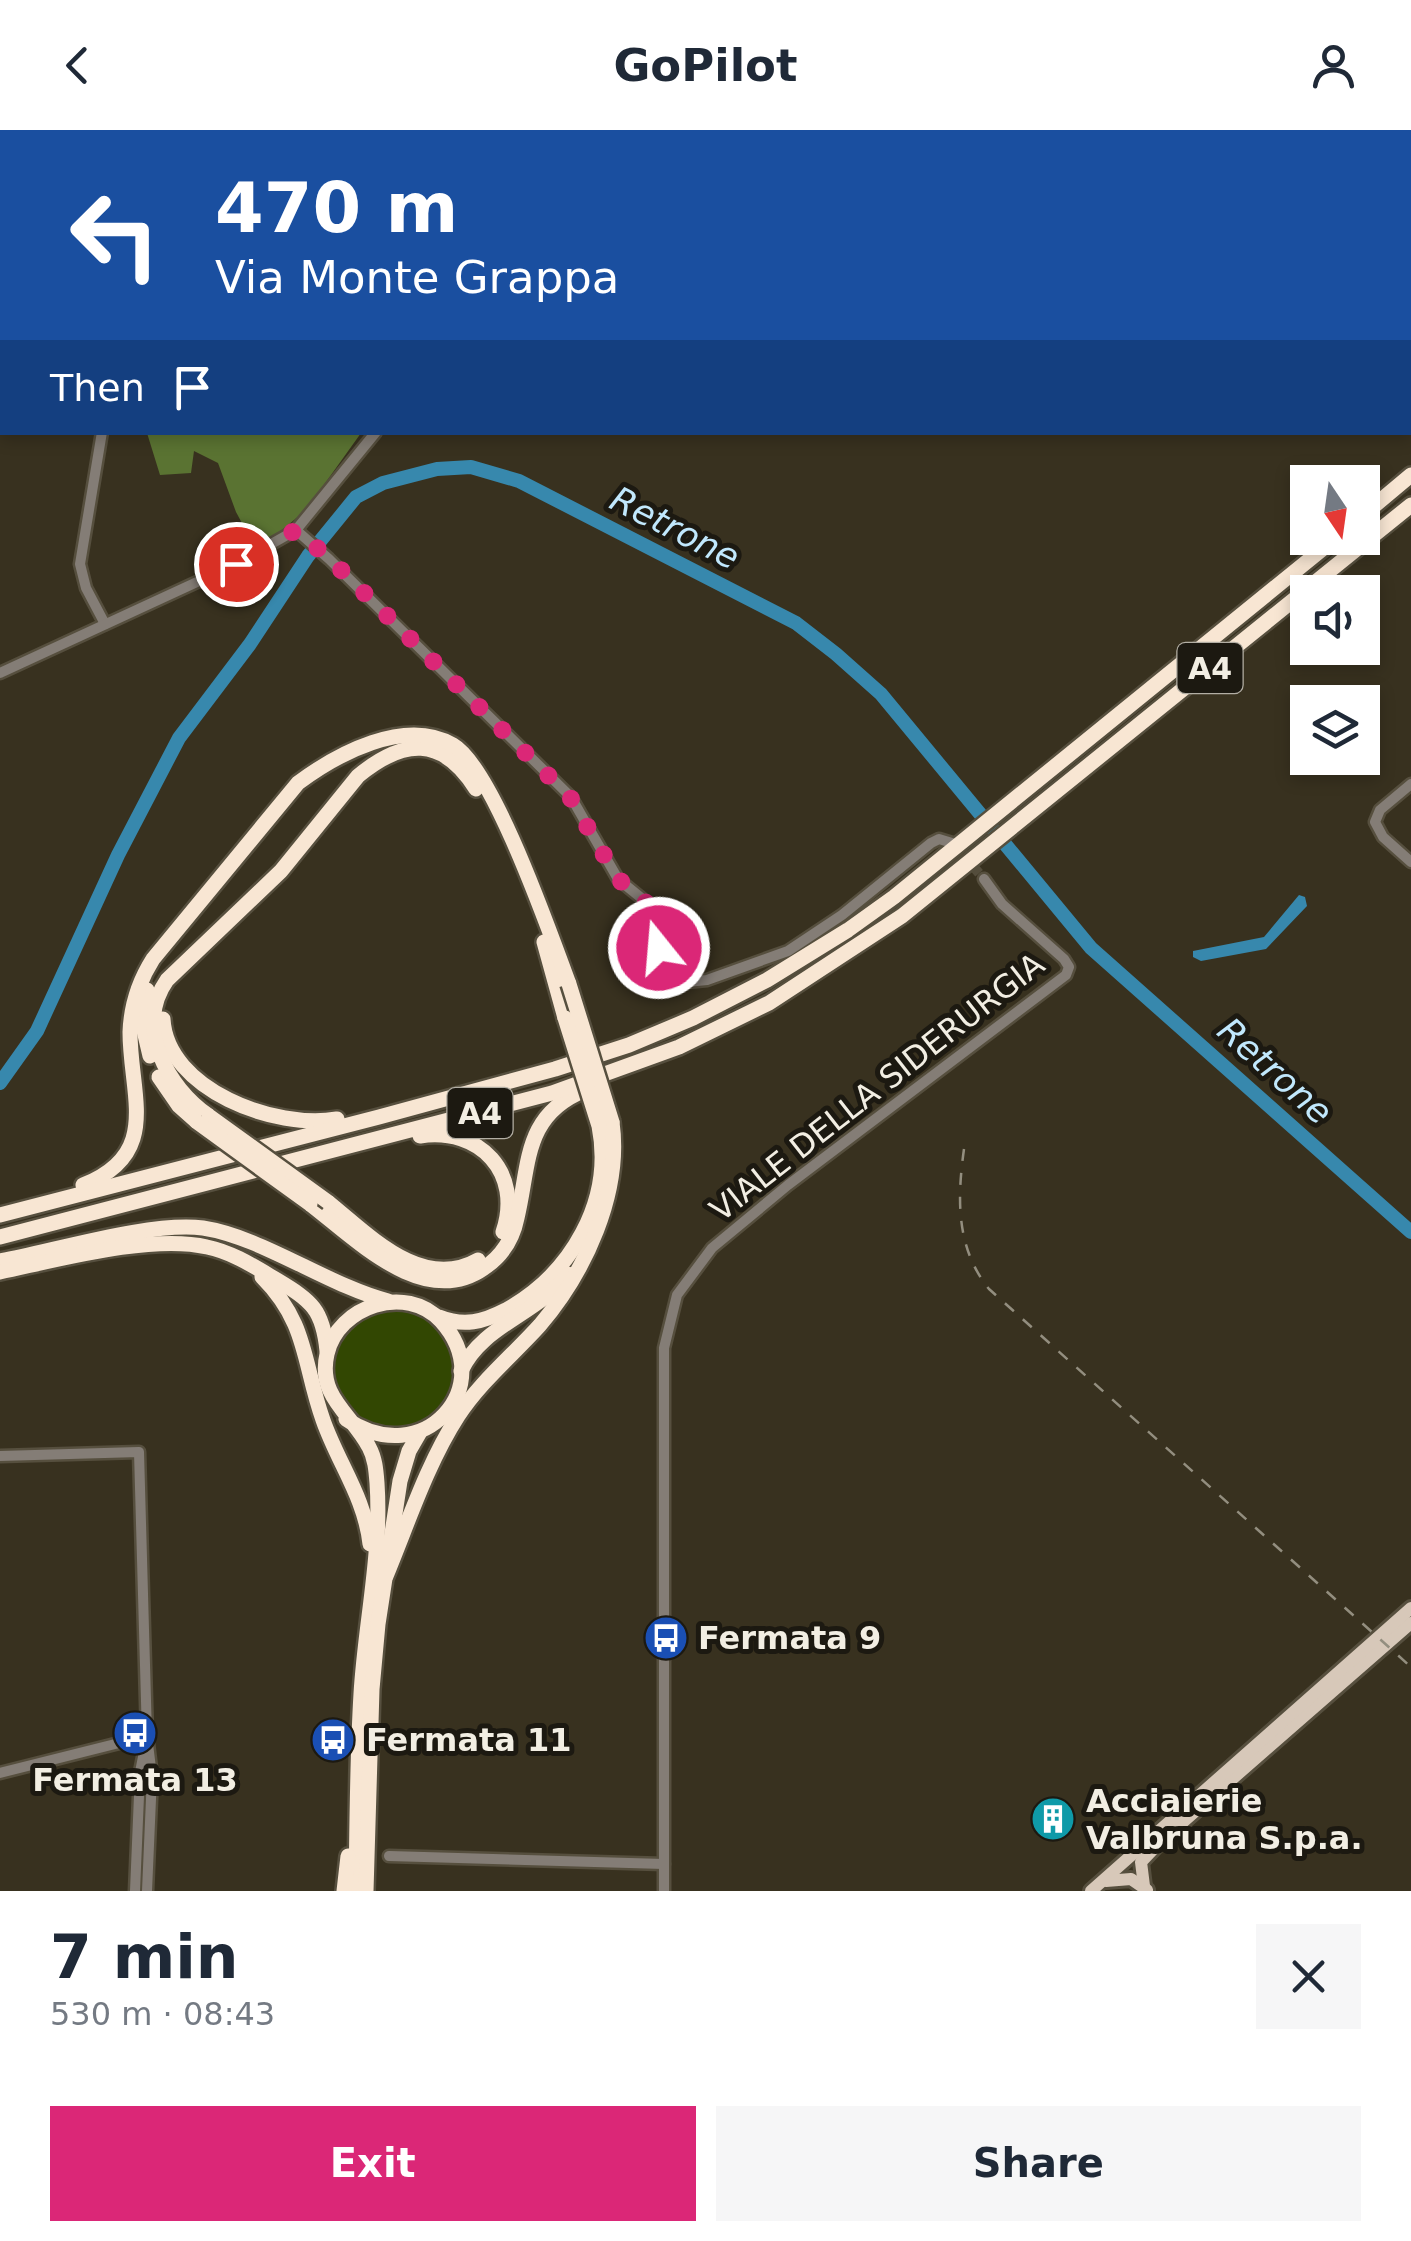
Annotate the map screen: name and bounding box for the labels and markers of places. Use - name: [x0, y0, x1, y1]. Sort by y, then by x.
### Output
- pin: [194, 522, 279, 607]
- bus stop icon: Fermata 9: [643, 1615, 689, 1661]
- place label: Fermata 9: [698, 1619, 881, 1657]
- bus stop icon: Fermata 13: [112, 1710, 158, 1756]
- bus stop icon: Fermata 11: [310, 1717, 356, 1763]
- place label: Fermata 11: [366, 1721, 572, 1759]
- place label: Fermata 13: [32, 1761, 238, 1799]
- place label: Acciaierie Valbruna S.p.a.: [1086, 1782, 1363, 1857]
- building icon: Acciaierie Valbruna S.p.a.: [1030, 1796, 1076, 1842]

